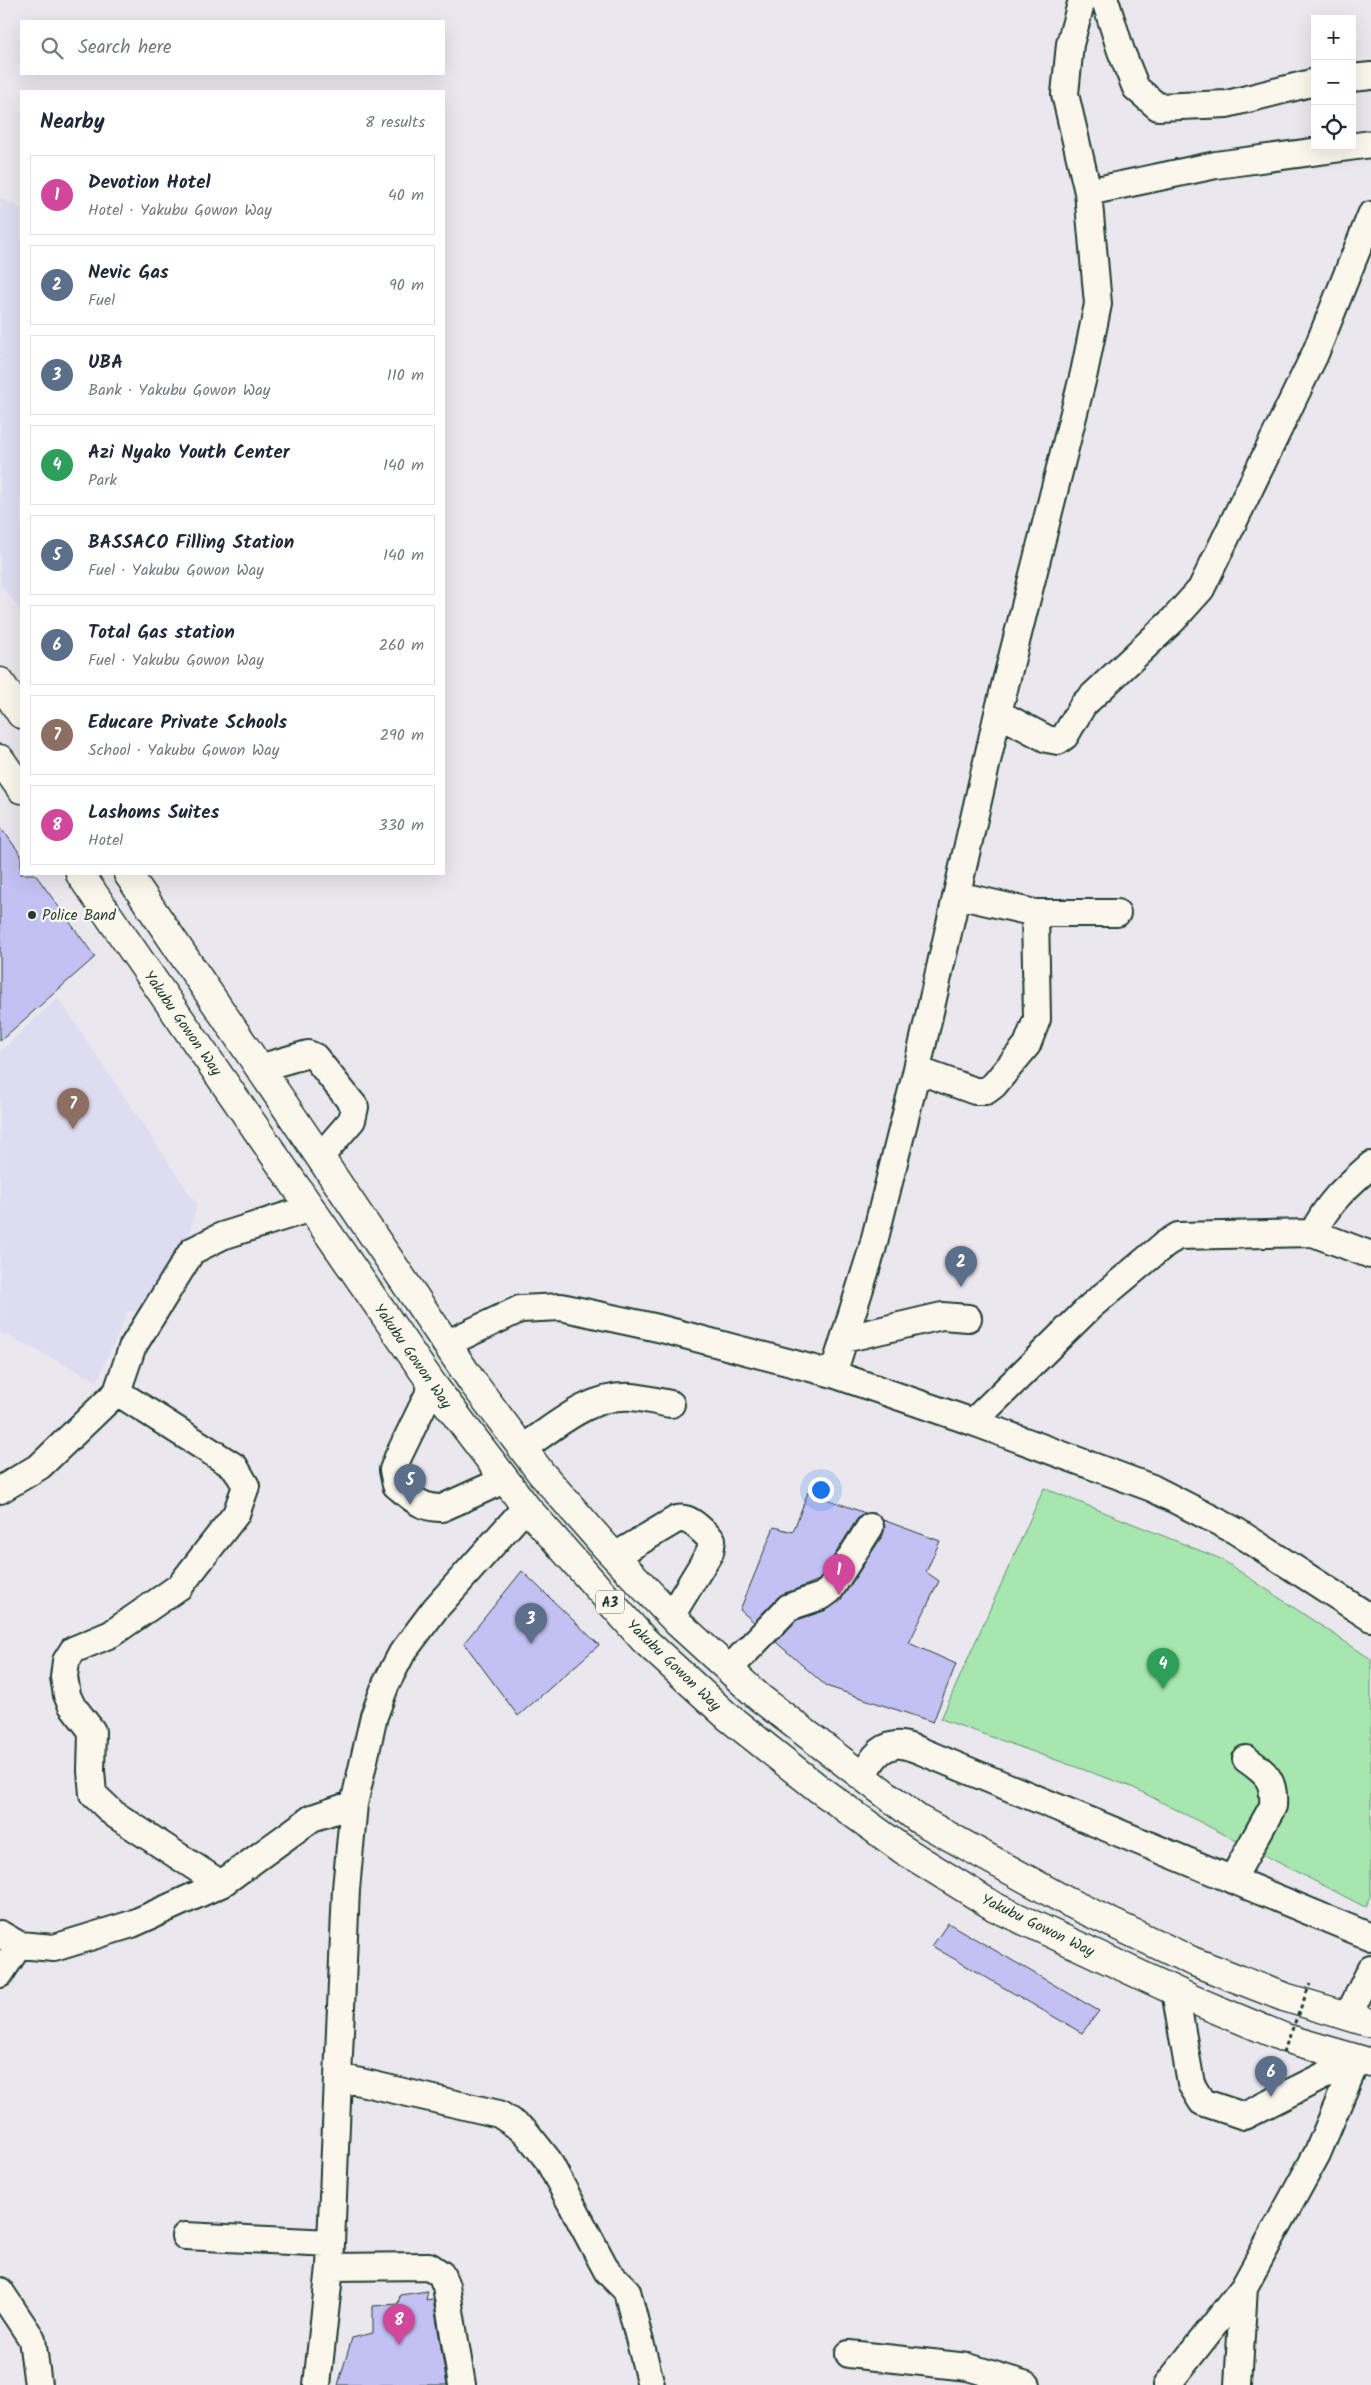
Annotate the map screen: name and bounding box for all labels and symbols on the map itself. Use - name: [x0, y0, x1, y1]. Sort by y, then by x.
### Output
- place label: Police Band: [42, 904, 116, 928]
- marker: Police Band: [26, 909, 38, 921]
- street label: Yakubu Gowon Way: [137, 966, 228, 1082]
- pin: 7: [57, 1088, 89, 1129]
- pin: 2: [945, 1246, 977, 1287]
- street label: Yakubu Gowon Way: [367, 1299, 458, 1415]
- pin: 5: [394, 1464, 426, 1505]
- your location: [808, 1477, 834, 1503]
- pin: 1: [823, 1554, 855, 1595]
- road number: A3: [596, 1590, 624, 1614]
- pin: 3: [515, 1603, 547, 1644]
- street label: Yakubu Gowon Way: [620, 1614, 727, 1718]
- pin: 4: [1147, 1648, 1179, 1689]
- street label: Yakubu Gowon Way: [977, 1888, 1099, 1964]
- pin: 6: [1255, 2056, 1287, 2097]
- pin: 8: [383, 2304, 415, 2345]

